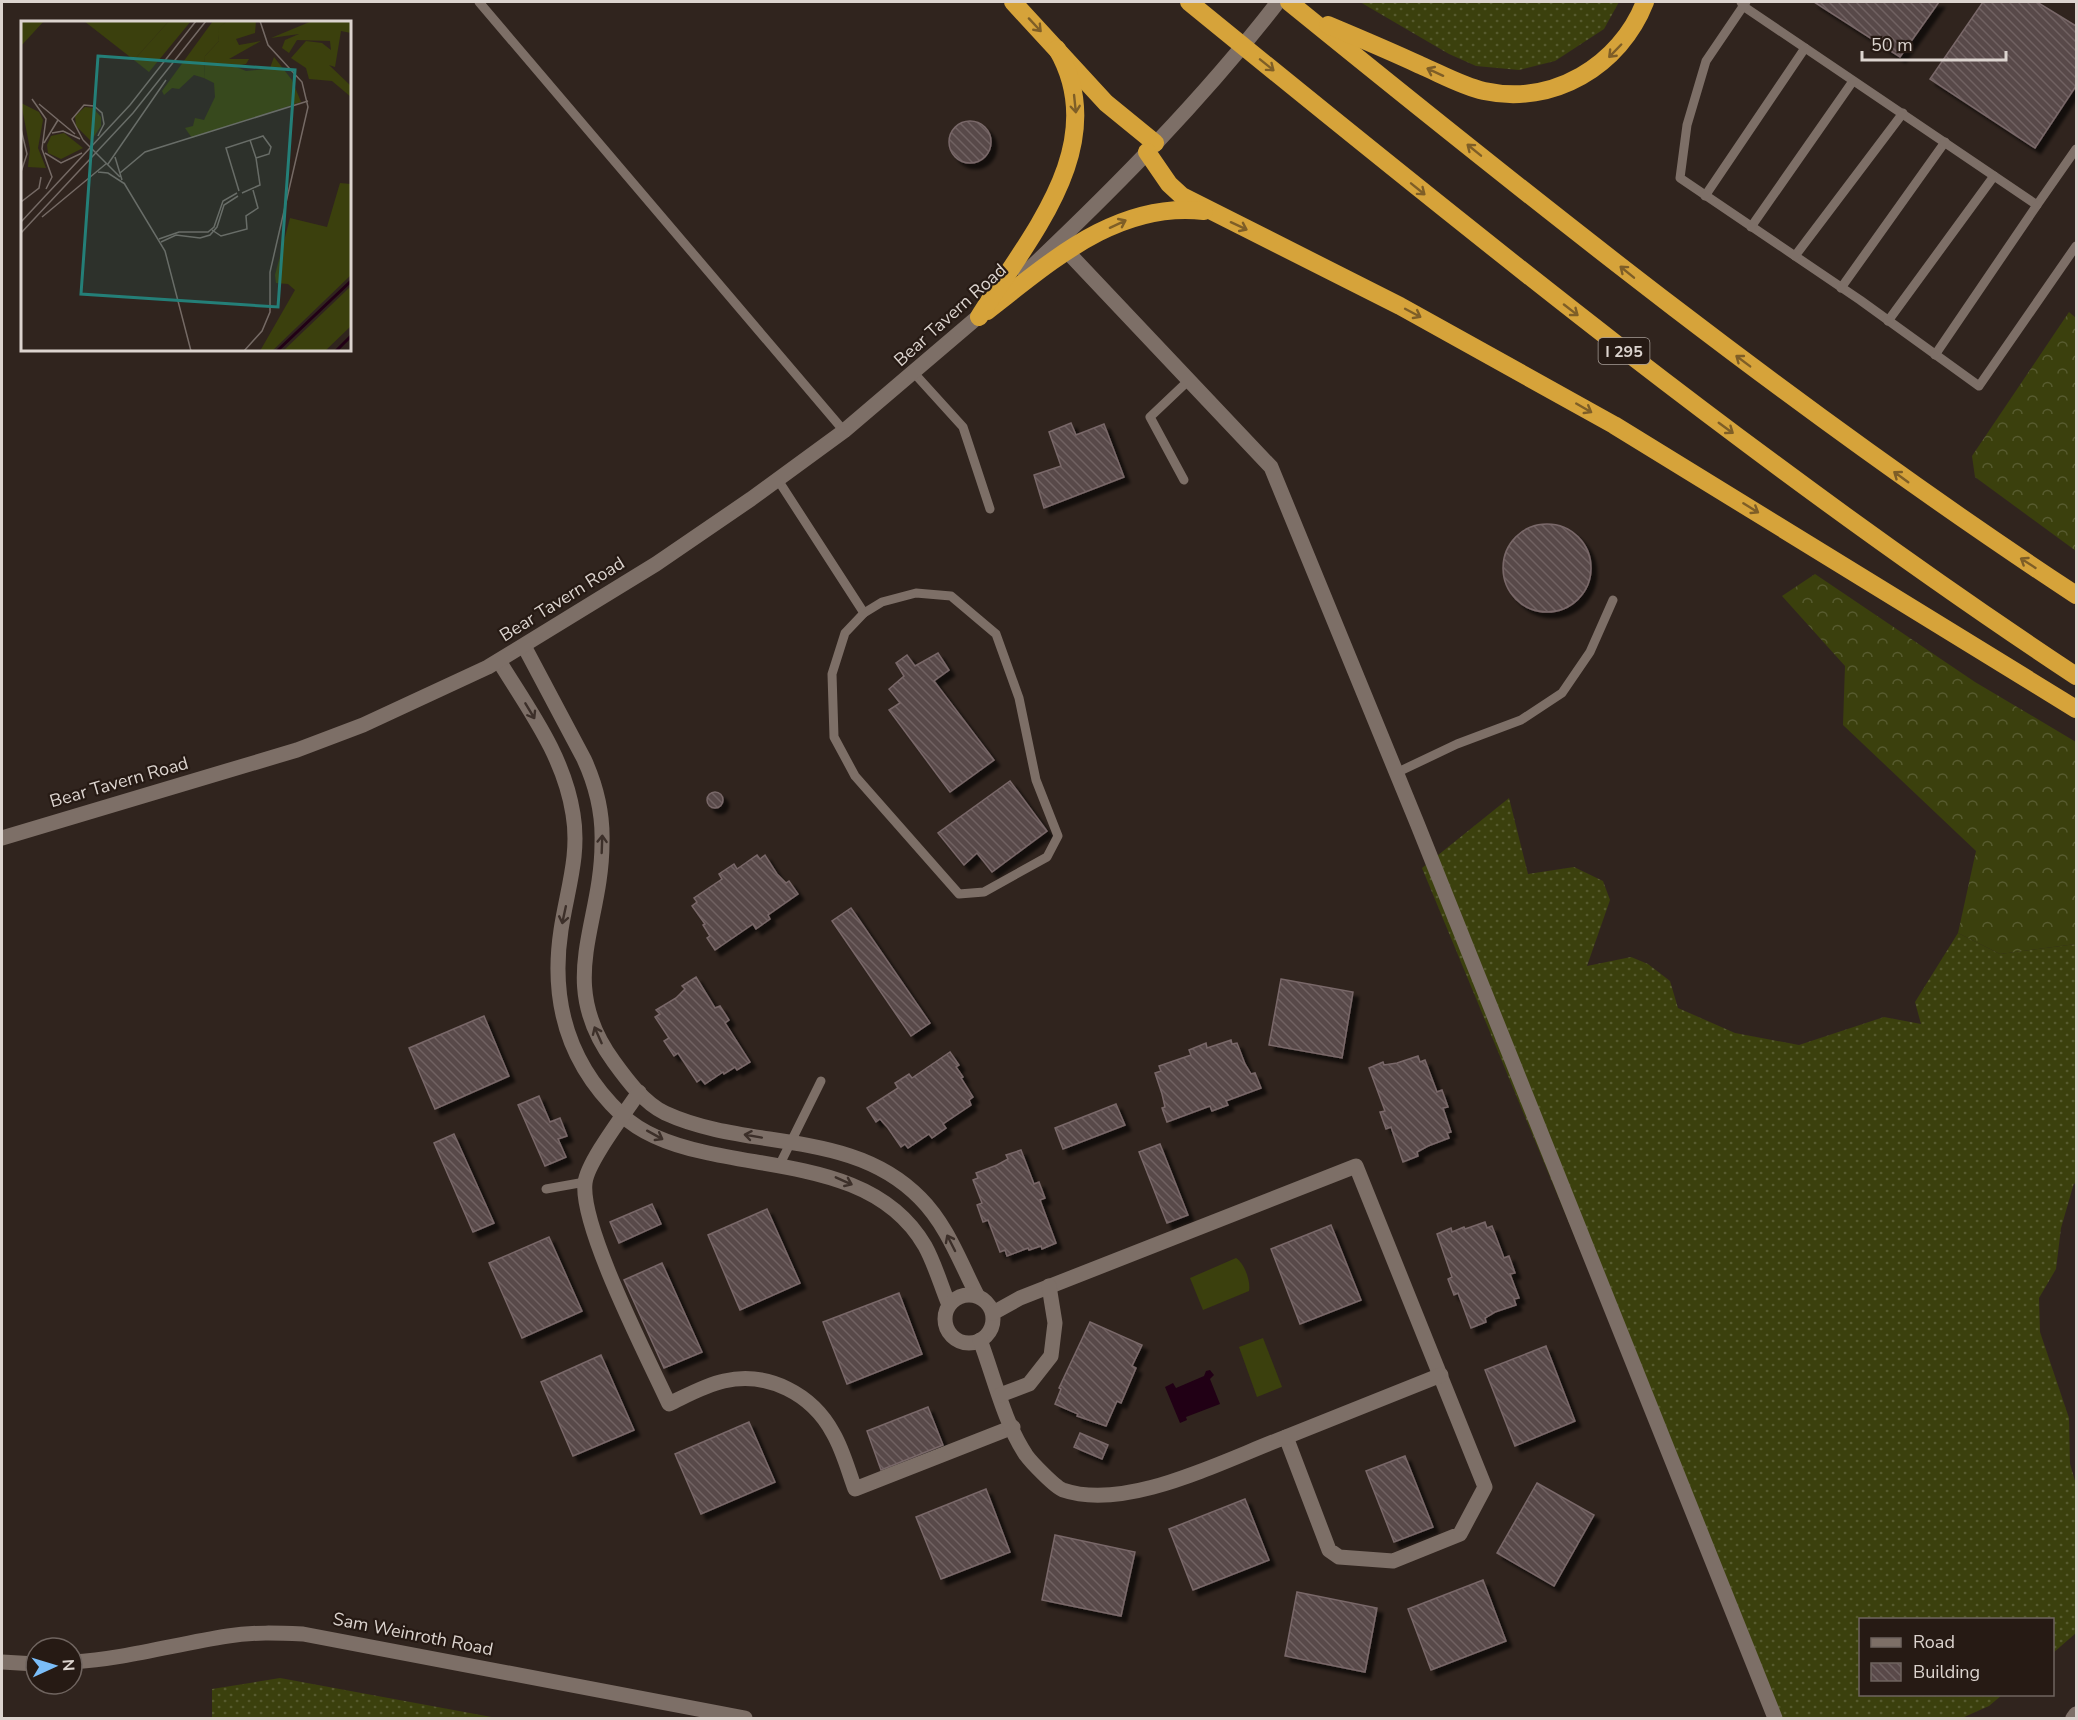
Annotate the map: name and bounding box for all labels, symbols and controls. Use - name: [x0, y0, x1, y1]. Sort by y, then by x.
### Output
- one-way arrow: [1028, 17, 1042, 32]
- inset map: [21, 21, 351, 351]
- scale bar: [1862, 24, 2006, 62]
- text: 50 m: [1871, 33, 1913, 57]
- one-way arrow: [1607, 43, 1622, 58]
- one-way arrow: [1259, 58, 1274, 72]
- one-way arrow: [1427, 65, 1445, 77]
- one-way arrow: [1070, 93, 1081, 113]
- one-way arrow: [1467, 144, 1483, 157]
- one-way arrow: [1410, 182, 1426, 195]
- one-way arrow: [1108, 217, 1126, 229]
- one-way arrow: [1230, 220, 1248, 232]
- street label: Bear Tavern Road: [889, 258, 1011, 372]
- one-way arrow: [1619, 265, 1635, 278]
- one-way arrow: [1563, 303, 1579, 316]
- one-way arrow: [1404, 308, 1422, 319]
- road number: I 295: [1598, 338, 1650, 364]
- one-way arrow: [1736, 355, 1752, 368]
- one-way arrow: [1575, 402, 1592, 414]
- one-way arrow: [1718, 421, 1734, 434]
- one-way arrow: [1893, 470, 1909, 483]
- one-way arrow: [1743, 501, 1760, 514]
- street label: Bear Tavern Road: [495, 551, 629, 647]
- one-way arrow: [2020, 557, 2036, 569]
- one-way arrow: [524, 702, 536, 719]
- street label: Bear Tavern Road: [47, 751, 191, 813]
- one-way arrow: [596, 835, 607, 855]
- one-way arrow: [558, 905, 569, 925]
- one-way arrow: [592, 1027, 603, 1045]
- one-way arrow: [646, 1130, 664, 1141]
- one-way arrow: [743, 1130, 763, 1141]
- one-way arrow: [834, 1176, 852, 1188]
- one-way arrow: [945, 1234, 957, 1252]
- street label: Sam Weinroth Road: [331, 1607, 495, 1661]
- legend: [1859, 1618, 2054, 1696]
- text: Road: [1913, 1630, 1955, 1654]
- north arrow: [24, 1636, 84, 1696]
- text: N: [57, 1658, 79, 1672]
- text: Building: [1913, 1660, 1980, 1684]

